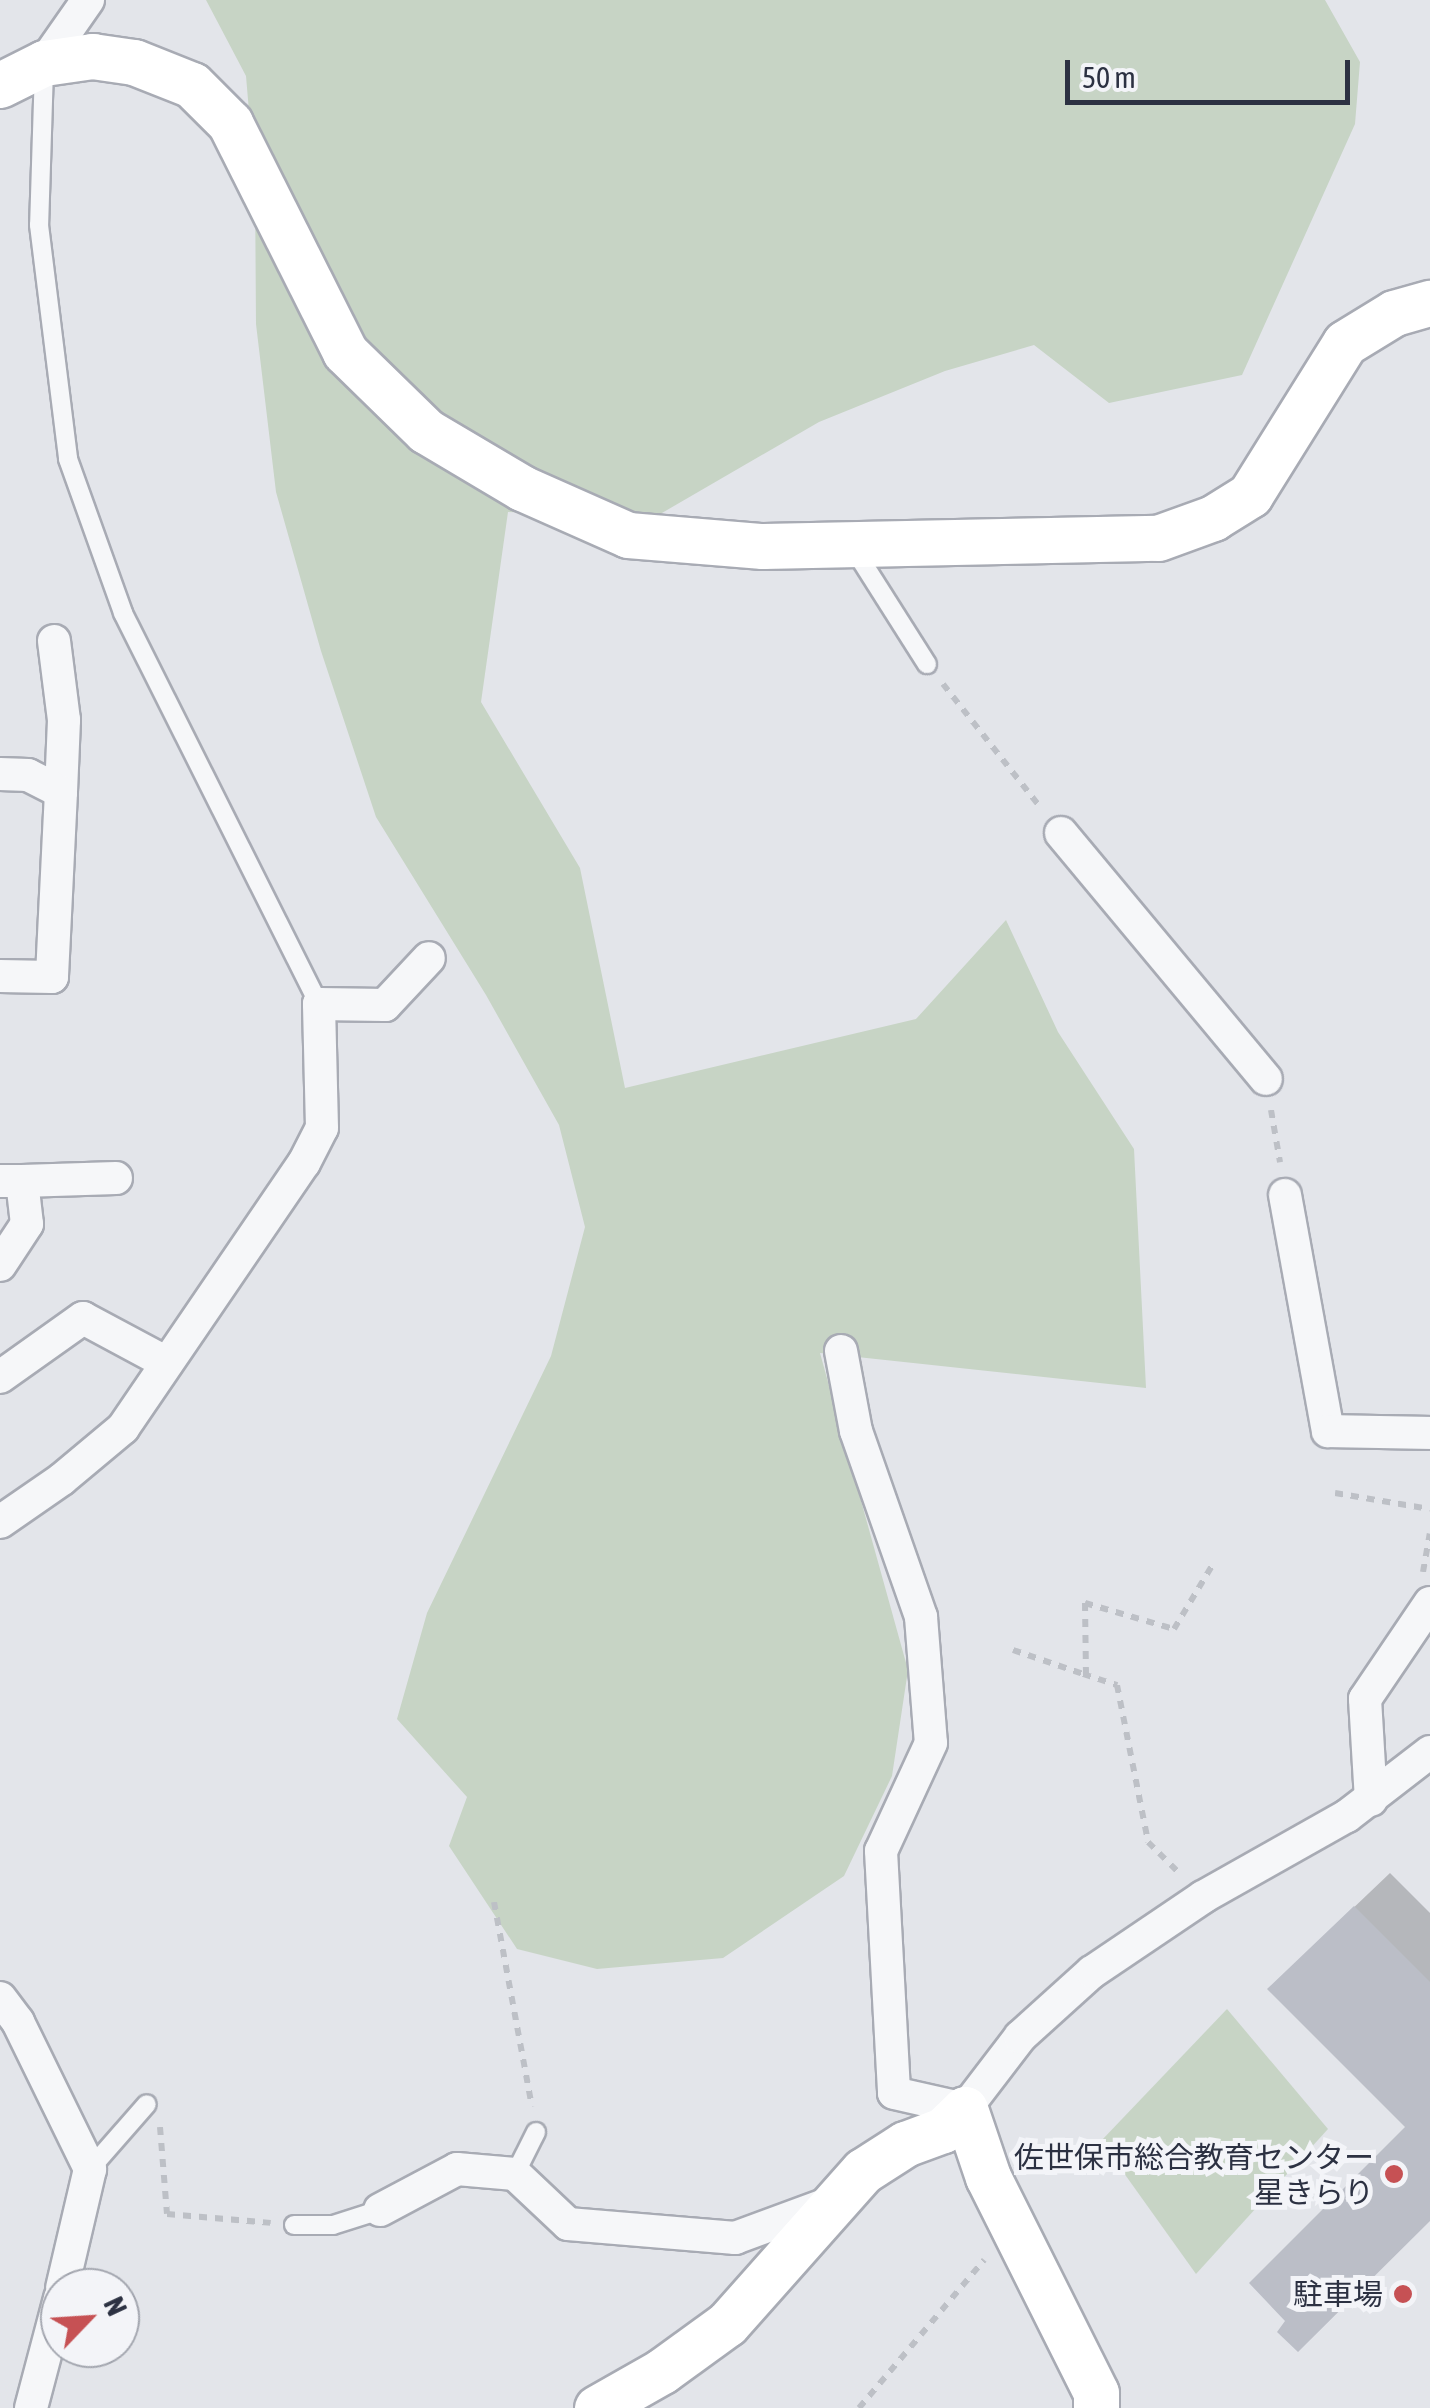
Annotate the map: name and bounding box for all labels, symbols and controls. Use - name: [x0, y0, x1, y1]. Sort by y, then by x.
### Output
- scale bar: [1070, 40, 1355, 102]
- text: 50 m: [1082, 60, 1136, 94]
- place label: 佐世保市総合教育センター 星きらり: [1014, 2139, 1374, 2210]
- marker: 佐世保市総合教育センター 星きらり: [1383, 2163, 1405, 2185]
- north arrow: [40, 2268, 140, 2368]
- place label: 駐車場: [1293, 2276, 1383, 2312]
- marker: 駐車場: [1392, 2283, 1414, 2305]
- text: N: [97, 2292, 133, 2320]

